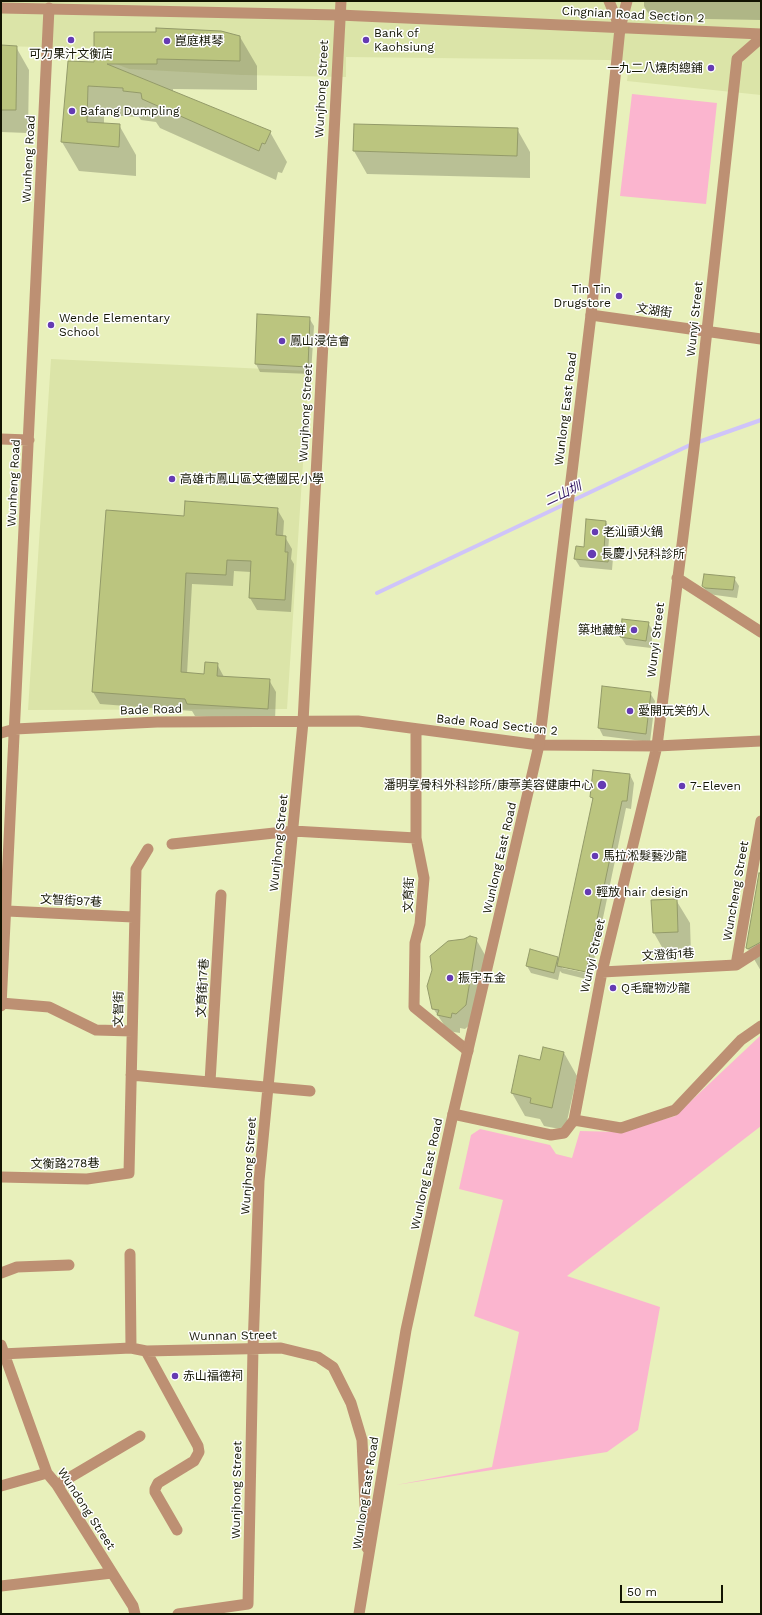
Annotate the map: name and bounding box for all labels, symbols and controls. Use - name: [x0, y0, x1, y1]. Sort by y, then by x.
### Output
- street label: Cingnian Road Section 2: [561, 4, 705, 26]
- place label: Bank of Kaohsiung: [374, 26, 434, 54]
- place label: 崑庭棋琴: [175, 34, 223, 48]
- marker: 可力果汁文衡店: [66, 35, 76, 45]
- marker: Bank of Kaohsiung: [361, 35, 371, 45]
- marker: 崑庭棋琴: [162, 36, 172, 46]
- street label: Wunjhong Street: [312, 40, 332, 138]
- place label: 可力果汁文衡店: [29, 47, 113, 61]
- place label: 一九二八燒肉總鋪: [607, 61, 703, 75]
- marker: 一九二八燒肉總鋪: [706, 63, 716, 73]
- place label: Bafang Dumpling: [80, 104, 179, 118]
- marker: Bafang Dumpling: [67, 106, 77, 116]
- street label: Wunheng Road: [20, 115, 38, 203]
- street label: Wunyi Street: [684, 281, 706, 357]
- place label: Tin Tin Drugstore: [554, 282, 611, 310]
- marker: Tin Tin Drugstore: [614, 291, 624, 301]
- street label: 文湖街: [635, 301, 673, 321]
- place label: Wende Elementary School: [59, 311, 170, 339]
- marker: Wende Elementary School: [46, 320, 56, 330]
- place label: 鳳山浸信會: [290, 334, 350, 348]
- marker: 鳳山浸信會: [277, 336, 287, 346]
- street label: Wunlong East Road: [552, 351, 580, 467]
- street label: Wunjhong Street: [296, 364, 316, 462]
- street label: Wunheng Road: [5, 439, 23, 527]
- place label: 高雄市鳳山區文德國民小學: [180, 472, 324, 486]
- marker: 高雄市鳳山區文德國民小學: [167, 474, 177, 484]
- water label: 二山圳: [542, 479, 584, 509]
- place label: 老汕頭火鍋: [603, 525, 663, 539]
- marker: 老汕頭火鍋: [590, 527, 600, 537]
- place label: 長慶小兒科診所: [601, 547, 685, 561]
- marker: 長慶小兒科診所: [586, 548, 598, 560]
- street label: Wunyi Street: [644, 602, 668, 678]
- place label: 築地藏鮮: [578, 623, 626, 637]
- marker: 築地藏鮮: [629, 625, 639, 635]
- street label: Bade Road: [120, 702, 182, 718]
- place label: 愛開玩笑的人: [638, 704, 710, 718]
- marker: 愛開玩笑的人: [625, 706, 635, 716]
- street label: Bade Road Section 2: [436, 711, 558, 739]
- place label: 潘明享骨科外科診所/康葶美容健康中心: [384, 778, 593, 792]
- marker: 潘明享骨科外科診所/康葶美容健康中心: [596, 779, 608, 791]
- place label: 7-Eleven: [690, 779, 741, 793]
- marker: 7-Eleven: [677, 781, 687, 791]
- street label: Wunjhong Street: [267, 794, 291, 892]
- street label: Wunlong East Road: [480, 801, 520, 915]
- street label: Wuncheng Street: [720, 840, 752, 942]
- place label: 馬拉淞髮藝沙龍: [603, 849, 687, 863]
- marker: 馬拉淞髮藝沙龍: [590, 851, 600, 861]
- street label: 文育街: [401, 877, 417, 913]
- place label: 輕放 hair design: [596, 885, 688, 899]
- marker: 輕放 hair design: [583, 887, 593, 897]
- street label: 文智街97巷: [40, 892, 102, 910]
- street label: Wunyi Street: [577, 918, 609, 994]
- street label: 文澄街1巷: [641, 946, 695, 964]
- street label: 文育街17巷: [194, 958, 212, 1018]
- place label: 振宇五金: [458, 971, 506, 985]
- marker: 振宇五金: [445, 973, 455, 983]
- place label: Q毛寵物沙龍: [621, 981, 690, 995]
- marker: Q毛寵物沙龍: [608, 983, 618, 993]
- street label: 文智街: [111, 991, 127, 1027]
- street label: Wunjhong Street: [238, 1117, 260, 1215]
- street label: Wunlong East Road: [408, 1117, 446, 1231]
- street label: 文衡路278巷: [31, 1156, 99, 1172]
- street label: Wunnan Street: [189, 1328, 277, 1344]
- place label: 赤山福德祠: [183, 1369, 243, 1383]
- marker: 赤山福德祠: [170, 1371, 180, 1381]
- street label: Wunlong East Road: [350, 1436, 382, 1550]
- street label: Wunjhong Street: [229, 1441, 245, 1539]
- street label: Wundong Street: [54, 1465, 118, 1553]
- scale bar: [622, 1577, 725, 1603]
- text: 50 m: [627, 1585, 657, 1599]

